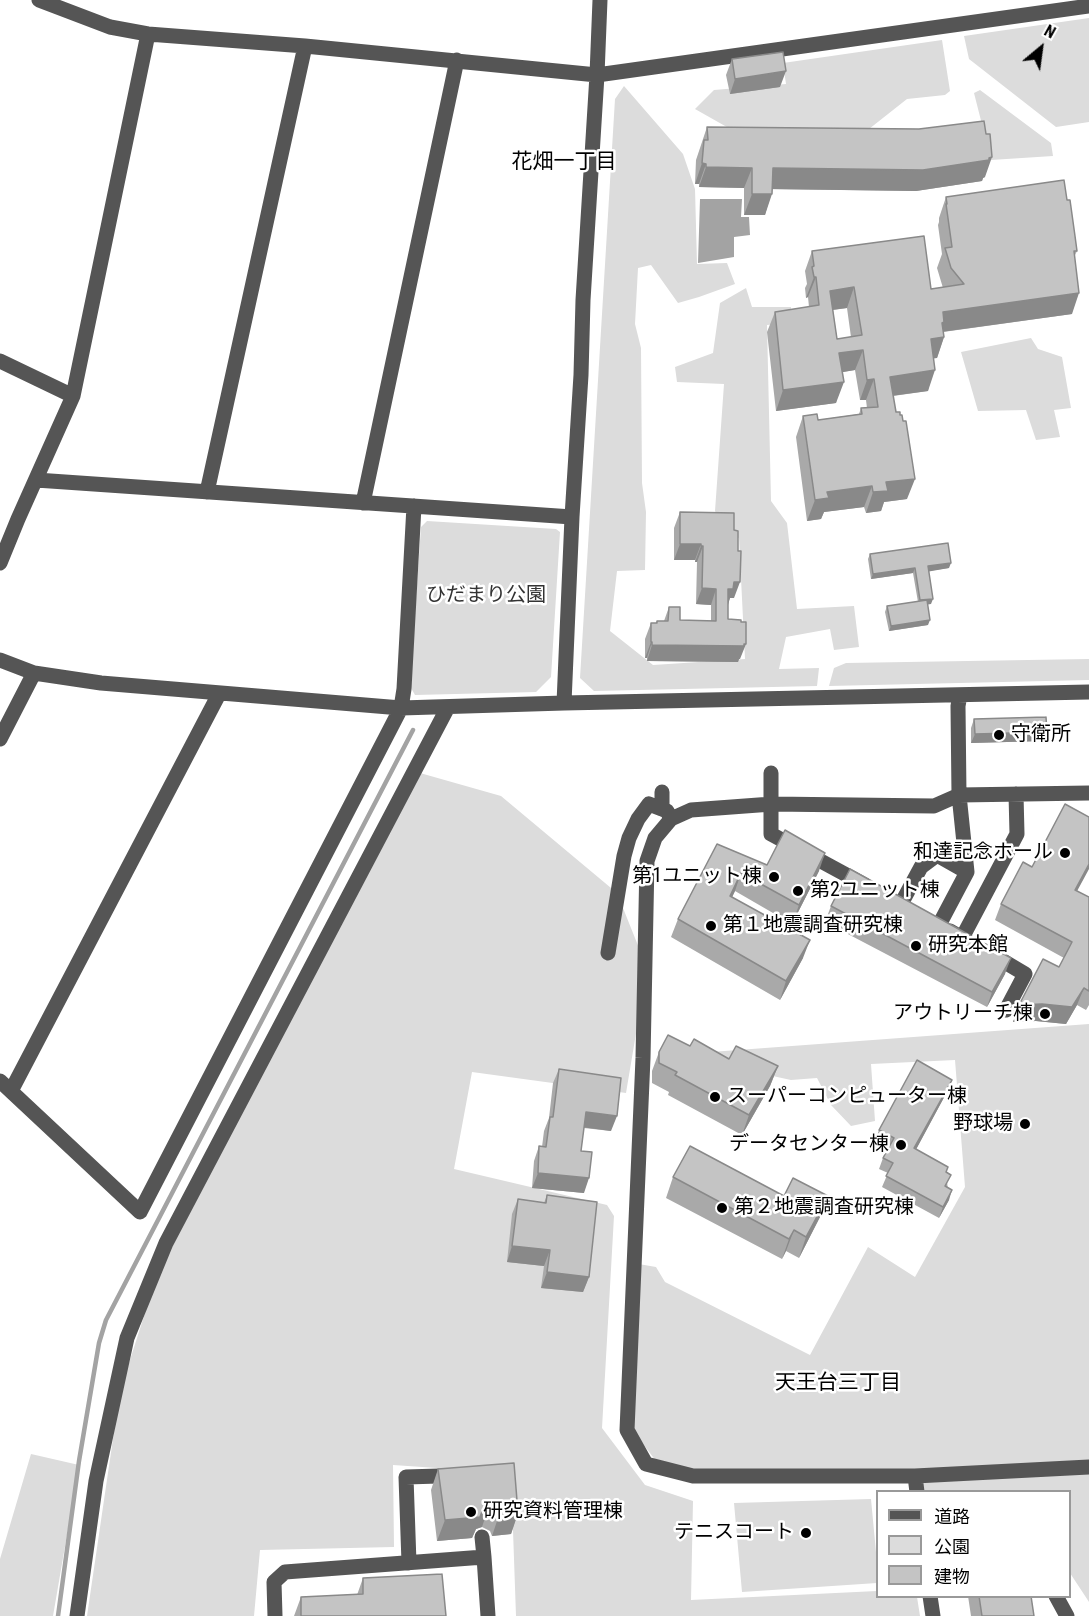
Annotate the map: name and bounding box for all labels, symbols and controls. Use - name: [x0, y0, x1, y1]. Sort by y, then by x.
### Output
- north arrow: [1011, 18, 1071, 78]
- text: N: [1041, 21, 1059, 42]
- district label: 花畑一丁目: [512, 150, 616, 176]
- park label: ひだまり公園: [426, 584, 546, 608]
- place label: 守衛所: [1011, 723, 1071, 747]
- marker: 守衛所: [992, 728, 1006, 742]
- place label: 和達記念ホール: [913, 841, 1053, 865]
- marker: 和達記念ホール: [1058, 846, 1072, 860]
- place label: 第1ユニット棟: [632, 865, 762, 889]
- marker: 第1ユニット棟: [767, 870, 781, 884]
- place label: 第2ユニット棟: [810, 879, 940, 903]
- marker: 第2ユニット棟: [791, 884, 805, 898]
- place label: 第１地震調査研究棟: [723, 914, 903, 938]
- marker: 第１地震調査研究棟: [704, 919, 718, 933]
- place label: 研究本館: [928, 934, 1008, 958]
- marker: 研究本館: [909, 939, 923, 953]
- place label: アウトリーチ棟: [893, 1002, 1033, 1026]
- marker: アウトリーチ棟: [1038, 1007, 1052, 1021]
- place label: スーパーコンピューター棟: [727, 1085, 967, 1109]
- marker: スーパーコンピューター棟: [708, 1090, 722, 1104]
- place label: 野球場: [953, 1112, 1013, 1136]
- marker: 野球場: [1018, 1117, 1032, 1131]
- place label: データセンター棟: [729, 1133, 889, 1157]
- marker: データセンター棟: [894, 1138, 908, 1152]
- place label: 第２地震調査研究棟: [734, 1196, 914, 1220]
- marker: 第２地震調査研究棟: [715, 1201, 729, 1215]
- district label: 天王台三丁目: [775, 1371, 901, 1397]
- legend: [876, 1490, 1071, 1598]
- place label: 研究資料管理棟: [483, 1500, 623, 1524]
- marker: 研究資料管理棟: [464, 1505, 478, 1519]
- text: 道路: [934, 1506, 970, 1527]
- place label: テニスコート: [674, 1521, 794, 1545]
- marker: テニスコート: [799, 1526, 813, 1540]
- text: 公園: [934, 1536, 970, 1557]
- text: 建物: [934, 1566, 970, 1587]

